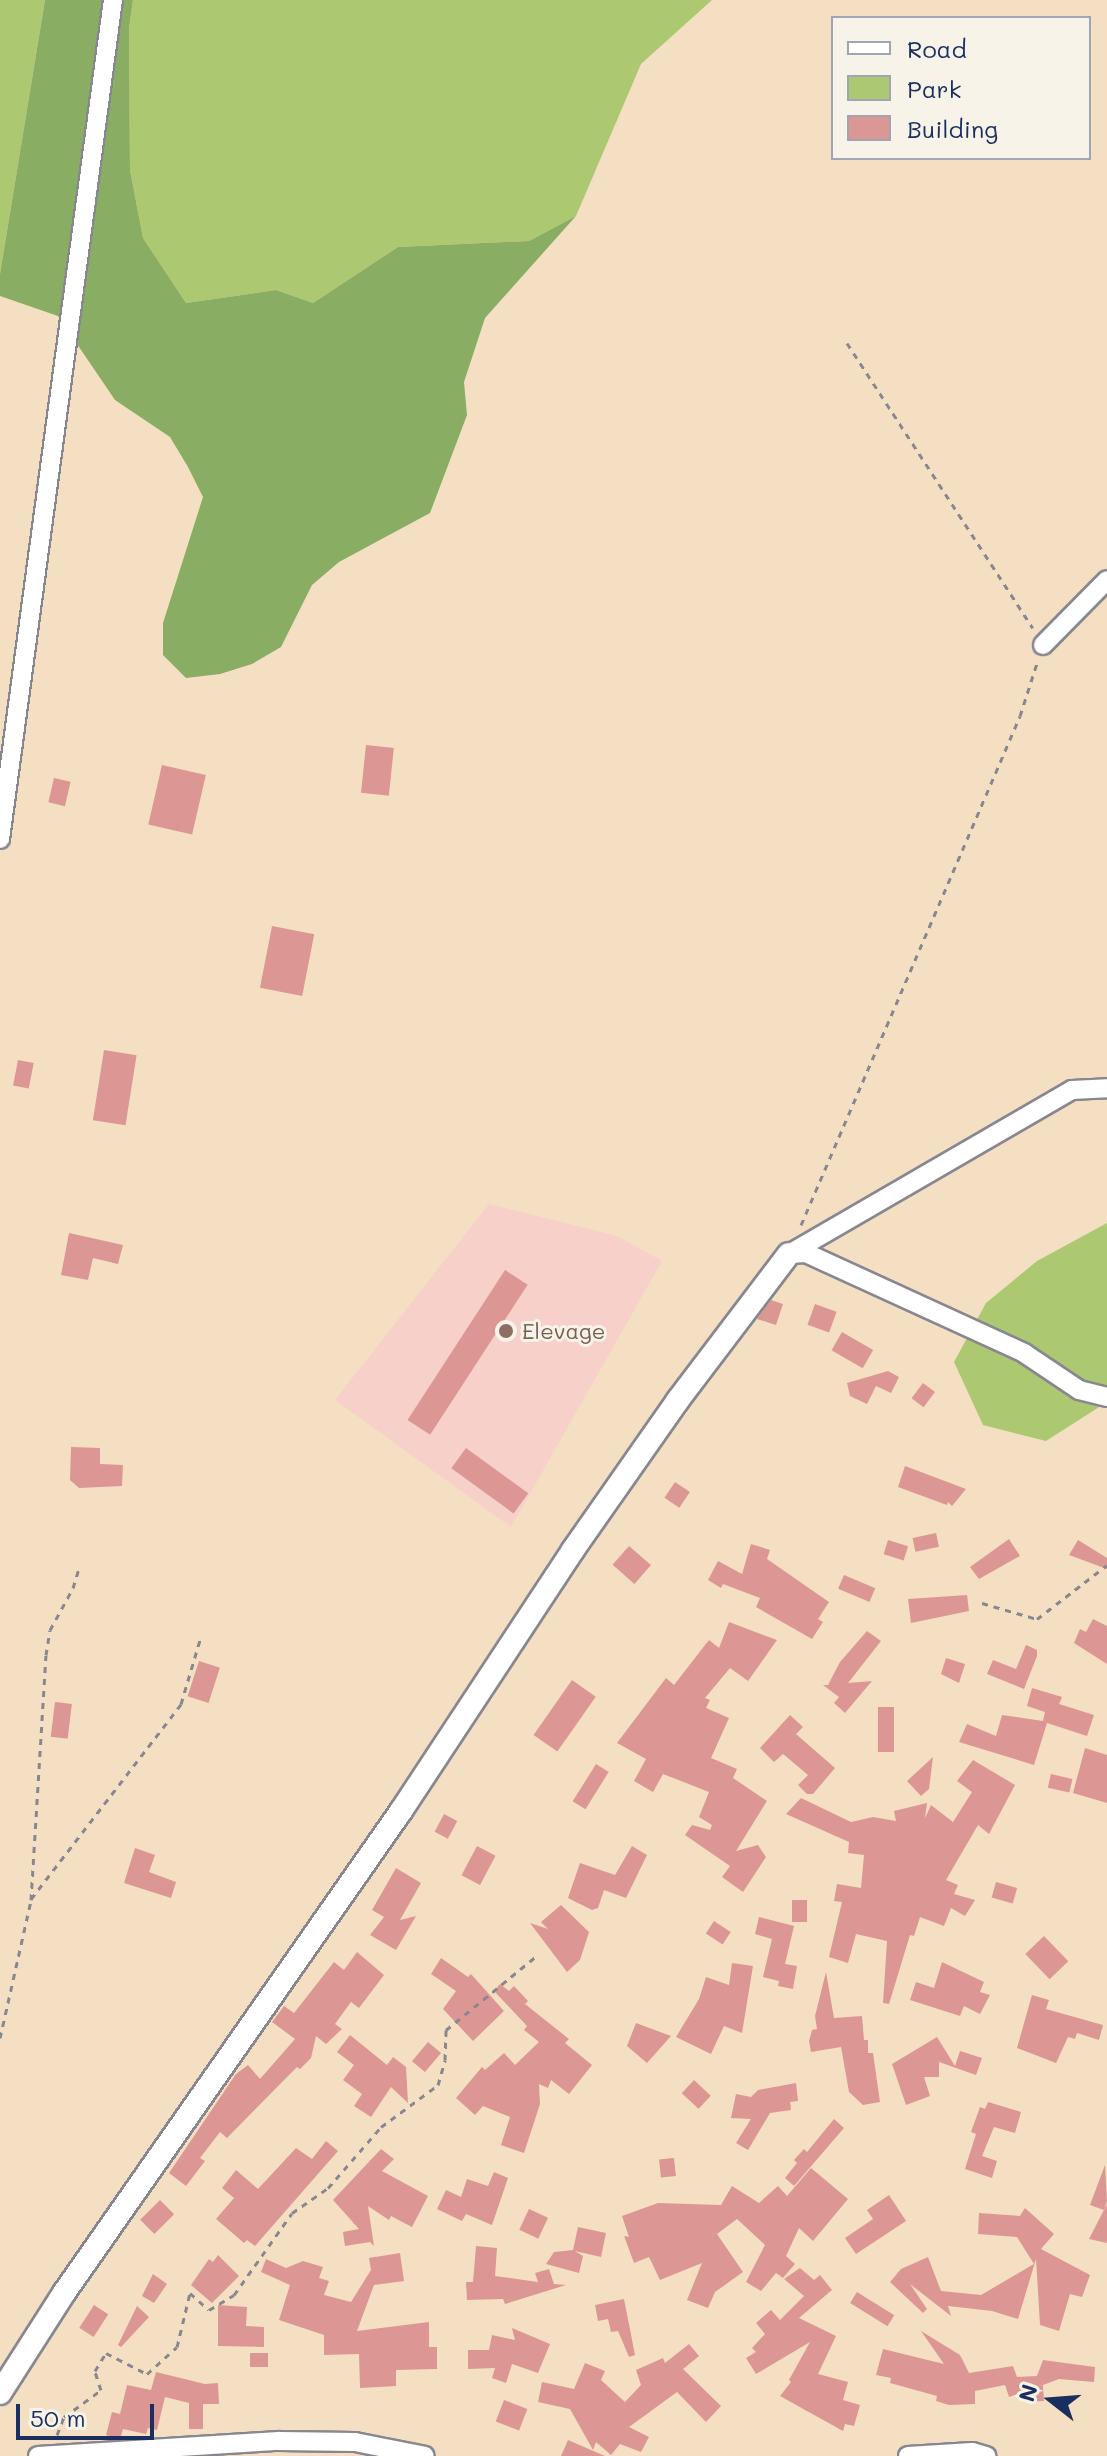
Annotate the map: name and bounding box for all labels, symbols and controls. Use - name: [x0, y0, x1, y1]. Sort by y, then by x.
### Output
- legend: [831, 16, 1091, 160]
- text: Road: [907, 33, 967, 64]
- text: Park: [907, 73, 961, 104]
- text: Building: [907, 113, 998, 144]
- place label: Elevage: [522, 1318, 605, 1344]
- marker: Elevage: [497, 1322, 515, 1340]
- north arrow: [1011, 2360, 1091, 2440]
- text: N: [1011, 2381, 1044, 2405]
- scale bar: [20, 2388, 158, 2438]
- text: 50 m: [30, 2402, 86, 2433]

